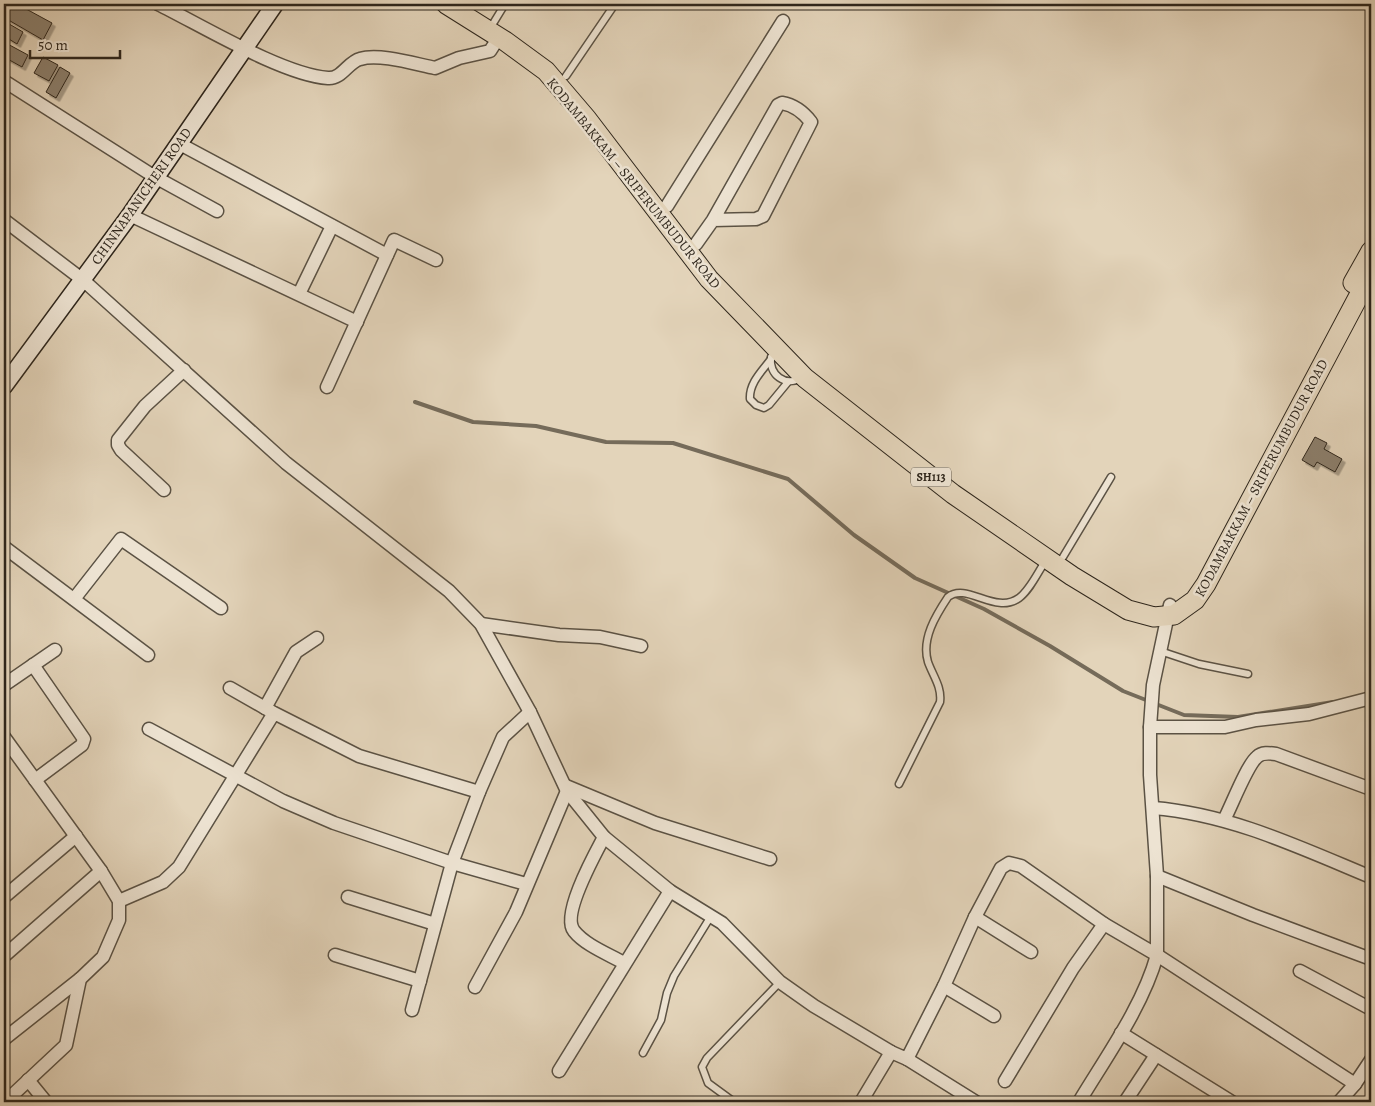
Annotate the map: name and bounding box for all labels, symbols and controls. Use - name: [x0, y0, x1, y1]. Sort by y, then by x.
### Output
- scale bar: [30, 28, 120, 60]
- text: 50 m: [38, 35, 68, 55]
- street label: KODAMBAKKAM – SRIPERUMBUDUR ROAD: [542, 74, 725, 293]
- street label: CHINNAPANICHERI ROAD: [87, 124, 196, 269]
- street label: KODAMBAKKAM – SRIPERUMBUDUR ROAD: [1190, 356, 1332, 600]
- road number: SH113: [911, 468, 951, 487]

